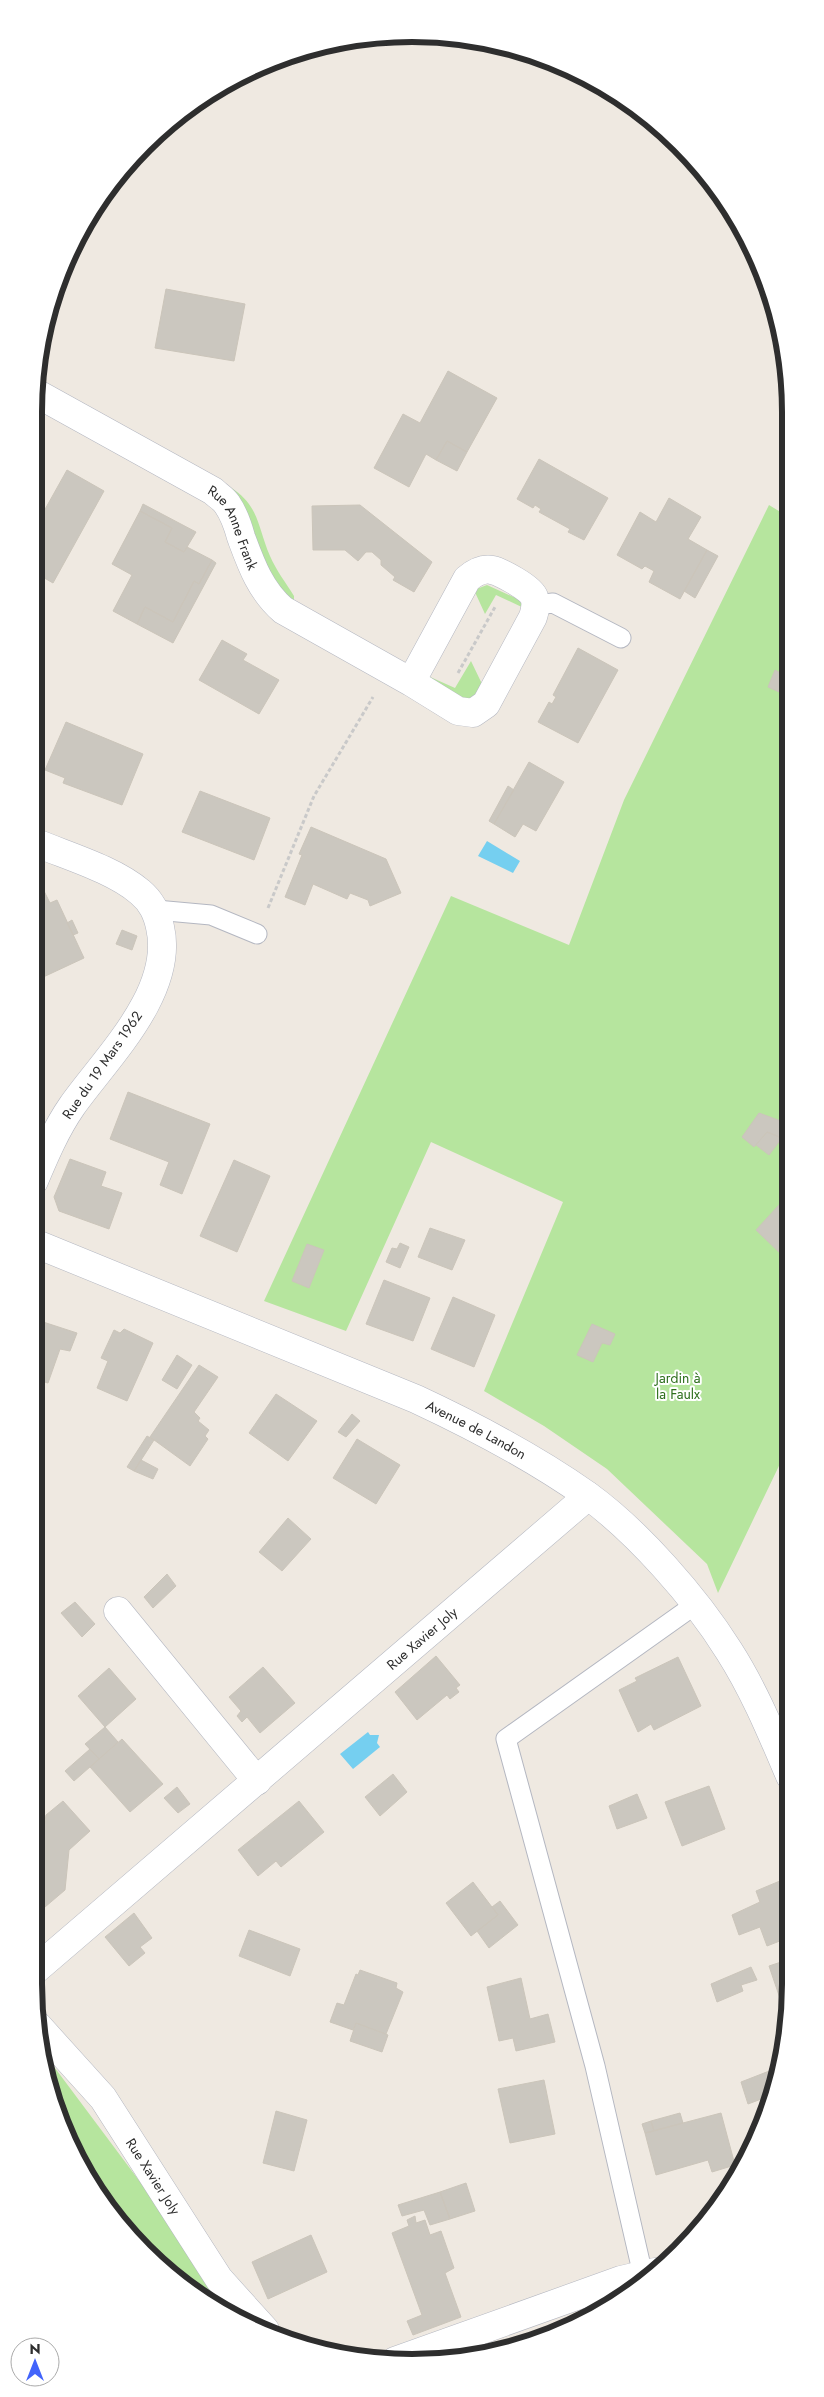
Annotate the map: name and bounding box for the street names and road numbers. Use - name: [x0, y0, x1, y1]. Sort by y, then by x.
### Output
- street label: Rue Anne Frank: [204, 480, 263, 574]
- street label: Rue du 19 Mars 1962: [57, 1007, 147, 1123]
- street label: Avenue de Landon: [423, 1395, 530, 1464]
- street label: Rue Xavier Joly: [382, 1602, 462, 1674]
- street label: Rue Xavier Joly: [121, 2134, 186, 2219]

